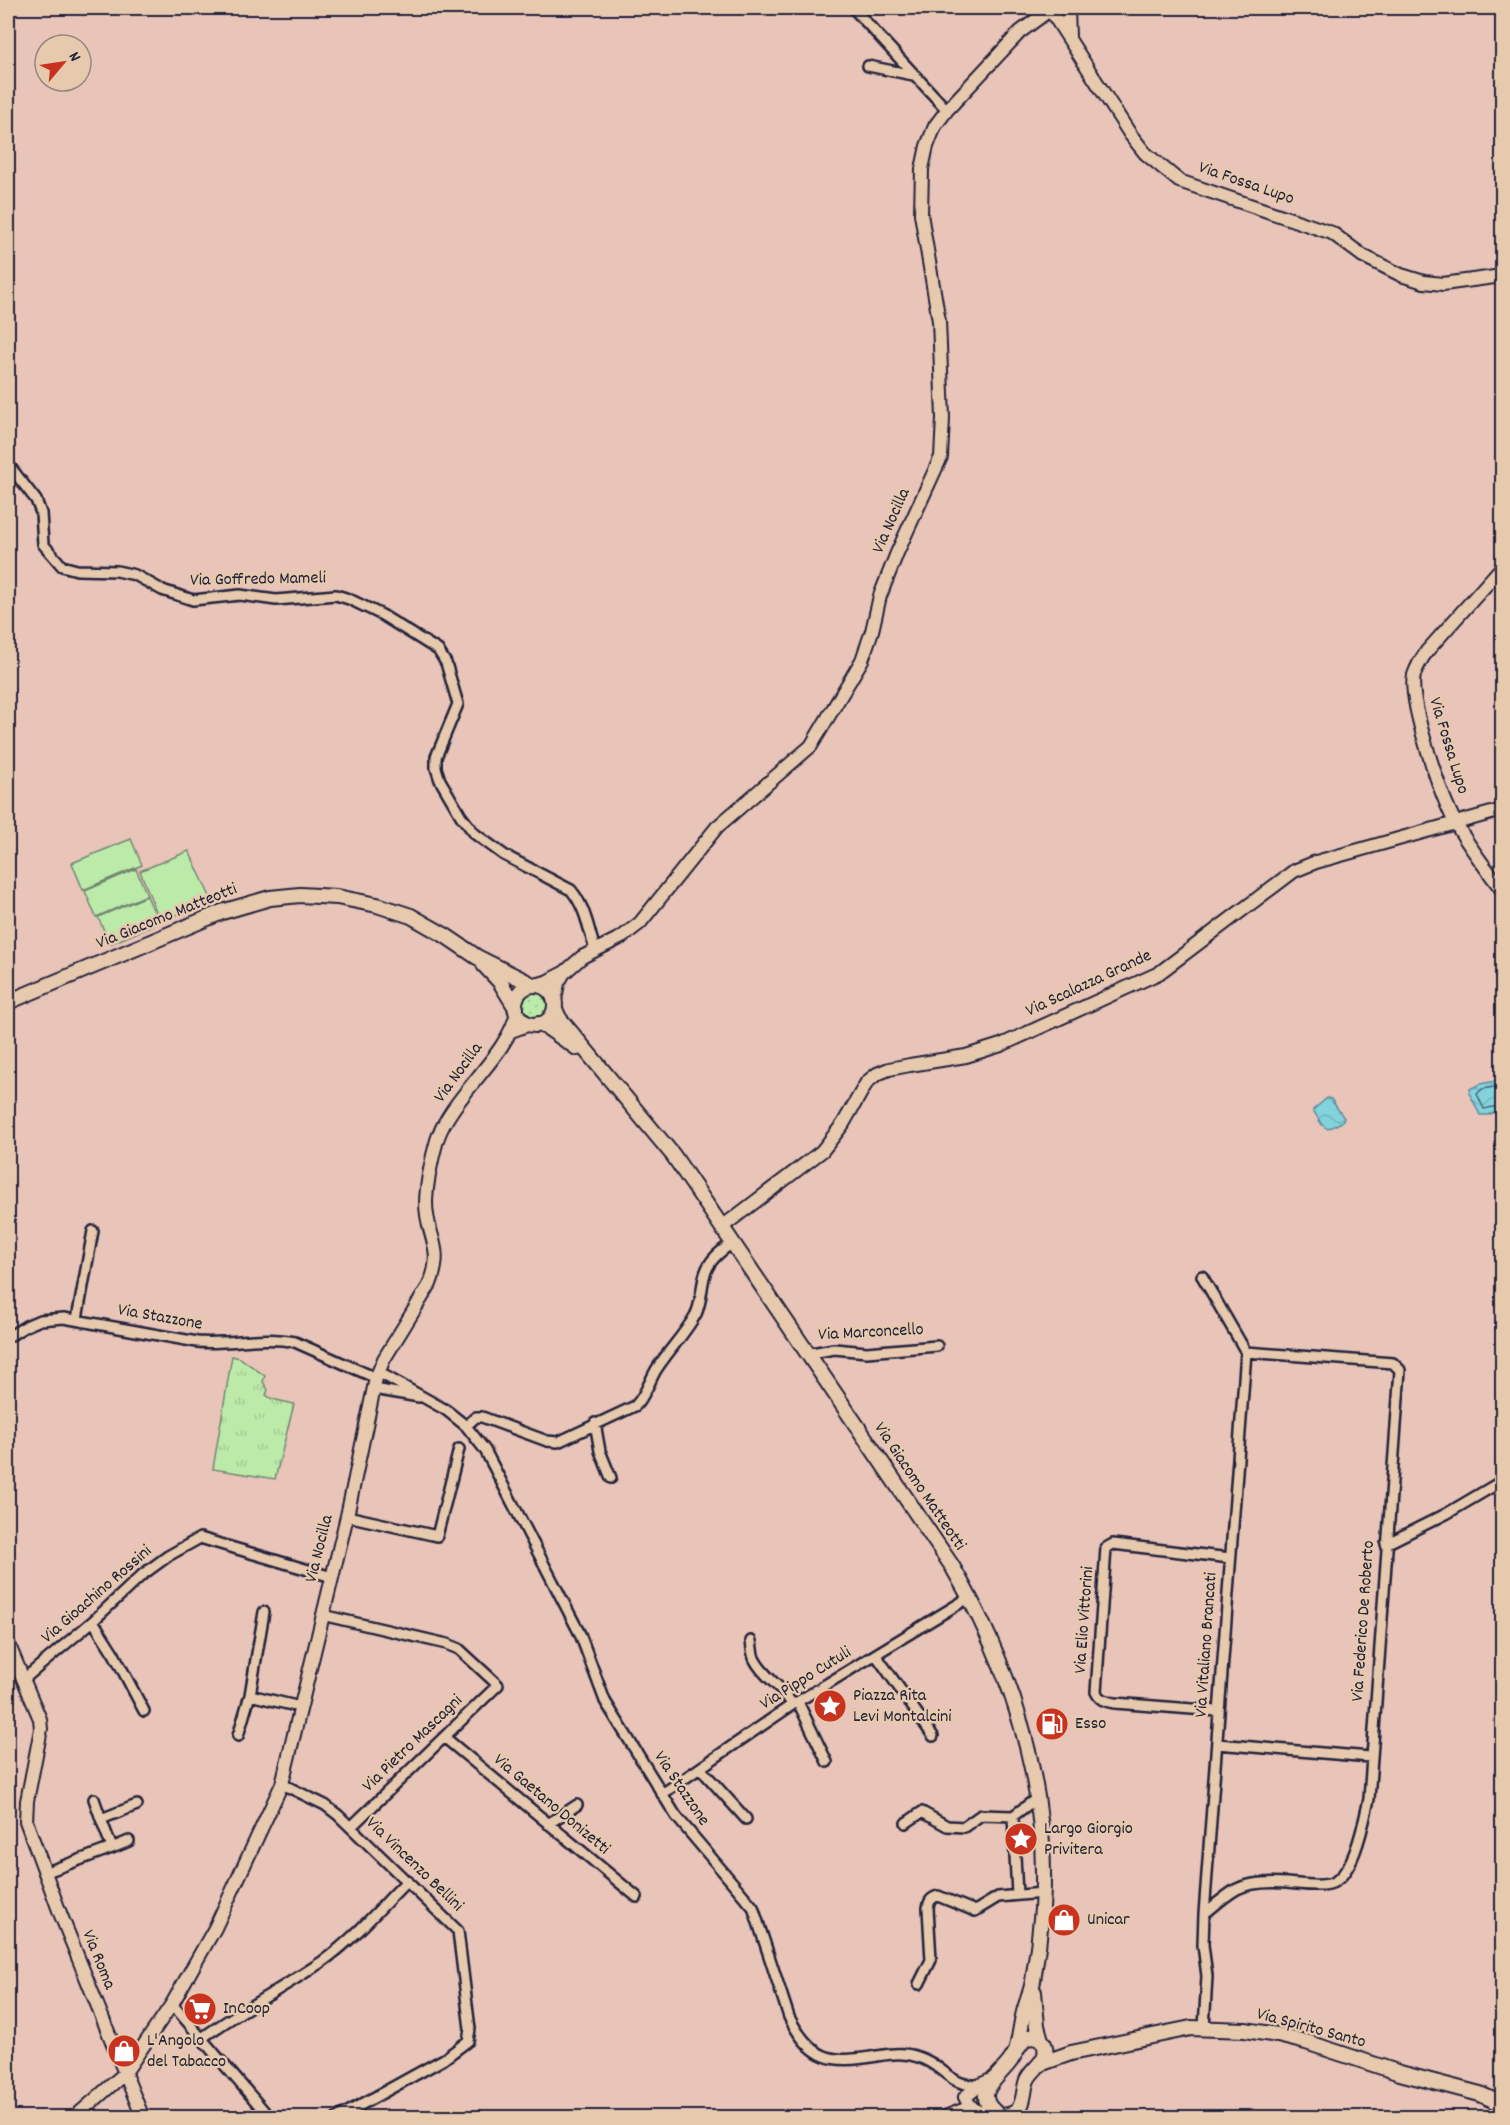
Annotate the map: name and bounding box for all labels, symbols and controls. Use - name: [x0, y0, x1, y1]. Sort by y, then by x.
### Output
- north arrow: [33, 33, 93, 93]
- text: N: [62, 48, 86, 66]
- street label: Via Fossa Lupo: [1195, 156, 1297, 212]
- street label: Via Nocilla: [867, 484, 918, 558]
- street label: Via Goffredo Mameli: [190, 566, 326, 594]
- street label: Via Fossa Lupo: [1421, 695, 1475, 797]
- street label: Via Giacomo Matteotti: [93, 877, 241, 957]
- street label: Via Scalazza Grande: [1022, 944, 1156, 1024]
- street label: Via Nocilla: [429, 1037, 490, 1108]
- street label: Via Stazzone: [116, 1298, 204, 1338]
- street label: Via Marconcello: [818, 1318, 924, 1348]
- street label: Via Giacomo Matteotti: [867, 1418, 971, 1556]
- street label: Via Nocilla: [300, 1512, 341, 1585]
- street label: Via Gioachino Rossini: [36, 1540, 158, 1650]
- street label: Via Federico De Roberto: [1346, 1540, 1382, 1702]
- street label: Via Elio Vittorini: [1069, 1566, 1101, 1674]
- street label: Via Vitaliano Brancati: [1189, 1572, 1225, 1718]
- street label: Via Pippo Cutuli: [756, 1641, 856, 1717]
- place label: Piazza Rita Levi Montalcini: [853, 1684, 952, 1730]
- place icon: Piazza Rita Levi Montalcini: [812, 1688, 848, 1724]
- street label: Via Pietro Mascagni: [357, 1689, 469, 1799]
- fuel station icon: Esso: [1034, 1706, 1070, 1742]
- place label: Esso: [1075, 1712, 1106, 1737]
- street label: Via Stazzone: [647, 1747, 715, 1831]
- street label: Via Gaetano Donizetti: [487, 1749, 615, 1861]
- street label: Via Vincenzo Bellini: [360, 1812, 468, 1918]
- place label: Largo Giorgio Privitera: [1044, 1817, 1133, 1863]
- place icon: Largo Giorgio Privitera: [1003, 1821, 1039, 1857]
- shop icon: Unicar: [1046, 1902, 1082, 1938]
- place label: Unicar: [1087, 1908, 1130, 1933]
- street label: Via Roma: [75, 1927, 121, 1994]
- supermarket icon: InCoop: [182, 1991, 218, 2027]
- place label: InCoop: [223, 1997, 270, 2022]
- street label: Via Spirito Santo: [1254, 2002, 1368, 2056]
- place label: L'Angolo del Tabacco: [147, 2029, 226, 2075]
- shop icon: L'Angolo del Tabacco: [106, 2033, 142, 2069]

